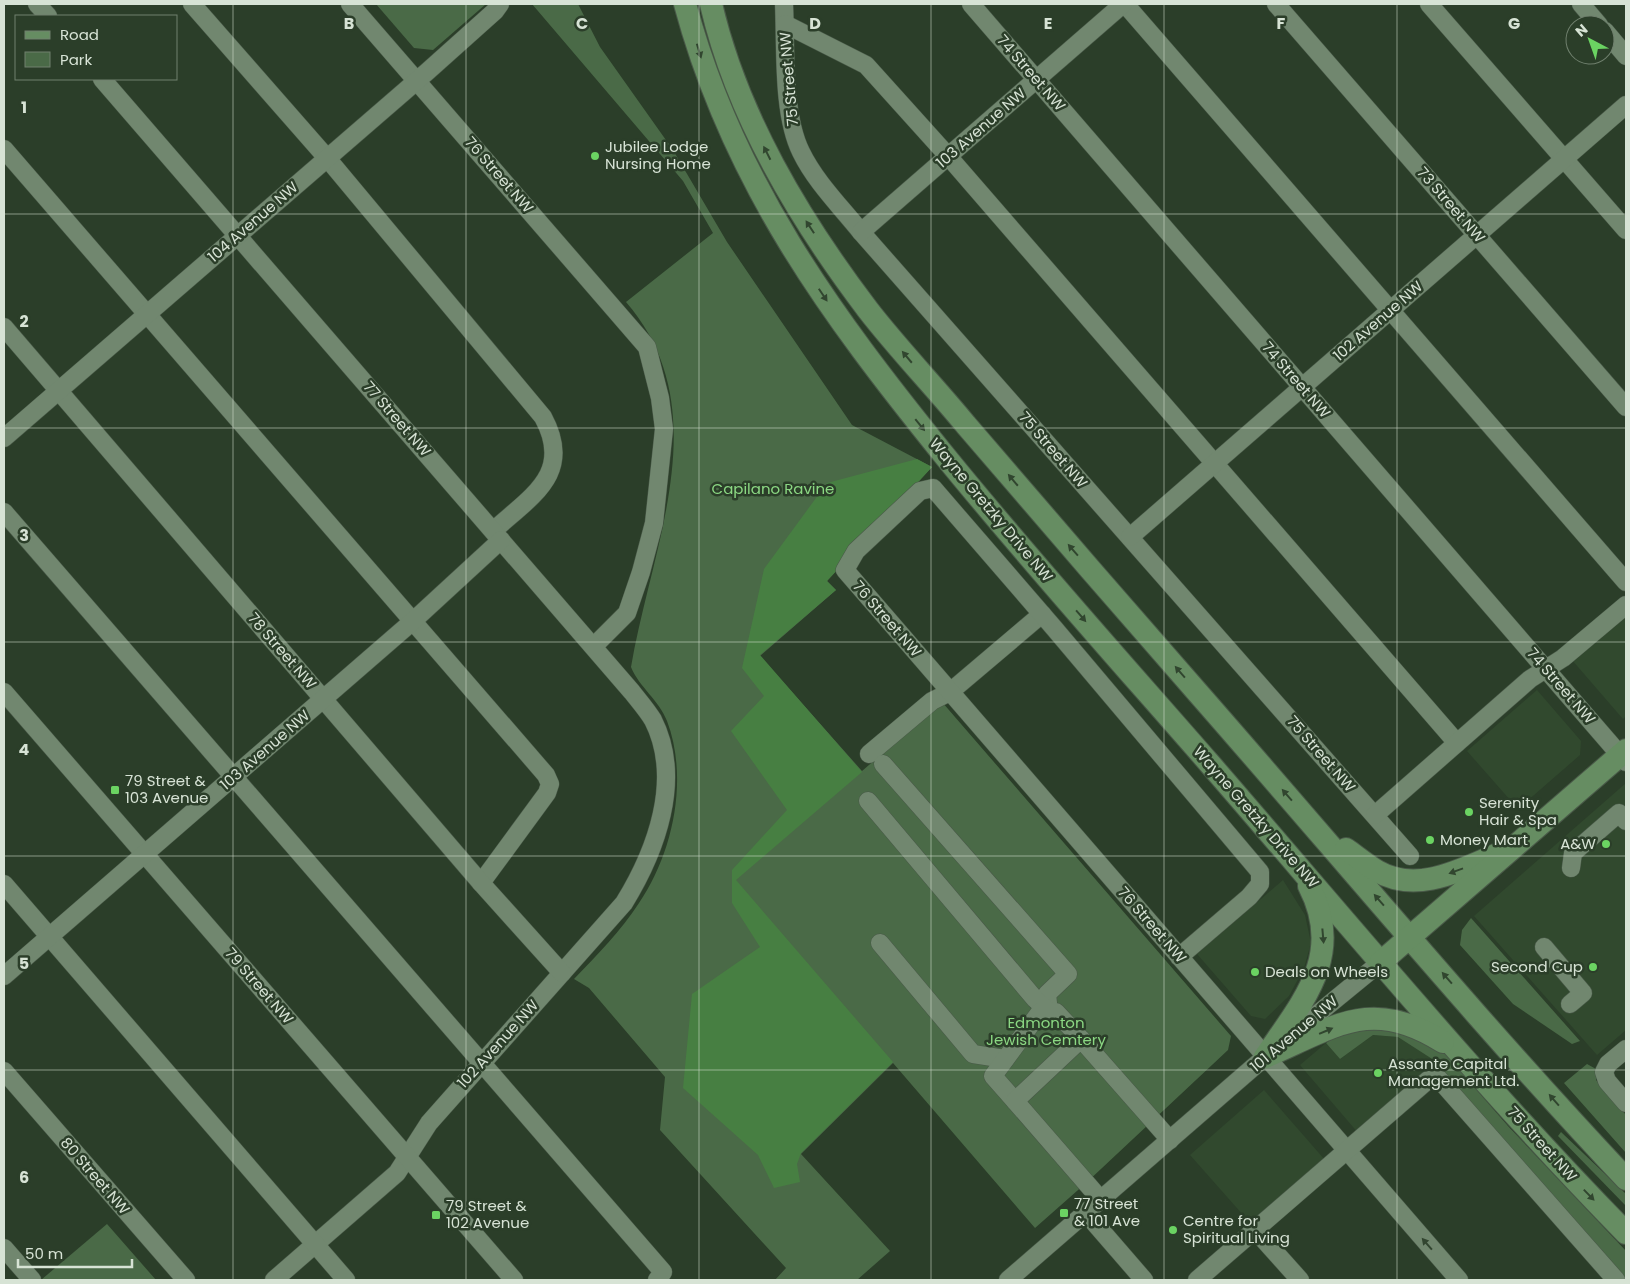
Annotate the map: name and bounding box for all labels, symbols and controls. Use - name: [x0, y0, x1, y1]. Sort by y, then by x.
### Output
- text: B: [344, 12, 354, 35]
- text: C: [576, 12, 588, 35]
- text: D: [809, 12, 821, 35]
- text: E: [1044, 12, 1052, 35]
- text: F: [1277, 12, 1286, 35]
- text: G: [1508, 12, 1520, 35]
- legend: [15, 15, 178, 80]
- north arrow: [1565, 15, 1615, 65]
- text: N: [1571, 19, 1592, 41]
- text: Road: [60, 24, 99, 45]
- street label: 74 Street NW: [992, 30, 1071, 116]
- street label: 75 Street NW: [774, 31, 803, 127]
- one-way arrow: [695, 43, 703, 58]
- text: Park: [60, 49, 92, 70]
- street label: 103 Avenue NW: [931, 83, 1030, 172]
- text: 1: [21, 96, 27, 119]
- street label: 76 Street NW: [460, 132, 539, 218]
- place label: Jubilee Lodge Nursing Home: [605, 136, 711, 174]
- one-way arrow: [763, 145, 771, 160]
- marker: Jubilee Lodge Nursing Home: [589, 150, 601, 162]
- street label: 73 Street NW: [1413, 162, 1490, 247]
- street label: 104 Avenue NW: [203, 176, 303, 267]
- one-way arrow: [805, 220, 815, 233]
- street label: 102 Avenue NW: [1328, 276, 1427, 365]
- one-way arrow: [818, 288, 828, 302]
- text: 2: [19, 310, 29, 333]
- street label: 74 Street NW: [1257, 337, 1336, 423]
- one-way arrow: [902, 350, 913, 363]
- street label: 77 Street NW: [359, 377, 436, 461]
- street label: 75 Street NW: [1014, 407, 1093, 493]
- one-way arrow: [915, 419, 926, 432]
- street label: Wayne Gretzky Drive NW: [925, 433, 1058, 586]
- one-way arrow: [1008, 474, 1019, 486]
- park label: Capilano Ravine: [712, 478, 834, 499]
- text: 3: [19, 524, 29, 547]
- one-way arrow: [1067, 544, 1079, 556]
- street label: 76 Street NW: [848, 576, 927, 662]
- street label: 78 Street NW: [243, 608, 322, 694]
- one-way arrow: [1075, 610, 1087, 622]
- street label: 74 Street NW: [1522, 643, 1601, 729]
- one-way arrow: [1174, 667, 1186, 679]
- street label: 103 Avenue NW: [215, 705, 314, 794]
- street label: 75 Street NW: [1282, 711, 1361, 797]
- text: 4: [19, 738, 30, 761]
- street label: Wayne Gretzky Drive NW: [1189, 741, 1324, 892]
- place label: 79 Street & 103 Avenue: [125, 770, 208, 808]
- marker: 79 Street & 103 Avenue: [109, 784, 121, 796]
- one-way arrow: [1281, 789, 1293, 801]
- place label: Serenity Hair & Spa: [1479, 792, 1557, 830]
- marker: Serenity Hair & Spa: [1463, 806, 1475, 818]
- place label: Money Mart: [1440, 829, 1528, 850]
- place label: A&W: [1560, 833, 1596, 854]
- marker: Money Mart: [1424, 834, 1436, 846]
- marker: A&W: [1600, 838, 1612, 850]
- one-way arrow: [1448, 867, 1463, 875]
- street label: 76 Street NW: [1113, 882, 1192, 968]
- one-way arrow: [1373, 895, 1385, 907]
- one-way arrow: [1319, 929, 1327, 945]
- street label: 79 Street NW: [220, 943, 299, 1029]
- text: 5: [19, 952, 29, 975]
- place label: Second Cup: [1491, 956, 1583, 977]
- place label: Deals on Wheels: [1265, 961, 1388, 982]
- marker: Second Cup: [1587, 961, 1599, 973]
- marker: Deals on Wheels: [1249, 966, 1261, 978]
- one-way arrow: [1441, 972, 1452, 985]
- street label: 101 Avenue NW: [1245, 990, 1342, 1077]
- street label: 102 Avenue NW: [452, 995, 543, 1092]
- park label: Edmonton Jewish Cemtery: [986, 1012, 1106, 1050]
- one-way arrow: [1319, 1026, 1333, 1034]
- place label: Assante Capital Management Ltd.: [1388, 1053, 1519, 1091]
- marker: Assante Capital Management Ltd.: [1372, 1067, 1384, 1079]
- one-way arrow: [1548, 1095, 1560, 1107]
- street label: 75 Street NW: [1503, 1101, 1582, 1186]
- street label: 80 Street NW: [56, 1133, 135, 1219]
- text: 6: [19, 1166, 29, 1189]
- one-way arrow: [1583, 1189, 1595, 1201]
- place label: 77 Street & 101 Ave: [1074, 1193, 1140, 1231]
- place label: 79 Street & 102 Avenue: [446, 1195, 529, 1233]
- marker: 77 Street & 101 Ave: [1058, 1207, 1070, 1219]
- marker: 79 Street & 102 Avenue: [430, 1209, 442, 1221]
- place label: Centre for Spiritual Living: [1183, 1210, 1290, 1248]
- marker: Centre for Spiritual Living: [1167, 1224, 1179, 1236]
- scale bar: [18, 1236, 131, 1268]
- one-way arrow: [1421, 1237, 1432, 1250]
- text: 50 m: [25, 1243, 63, 1264]

